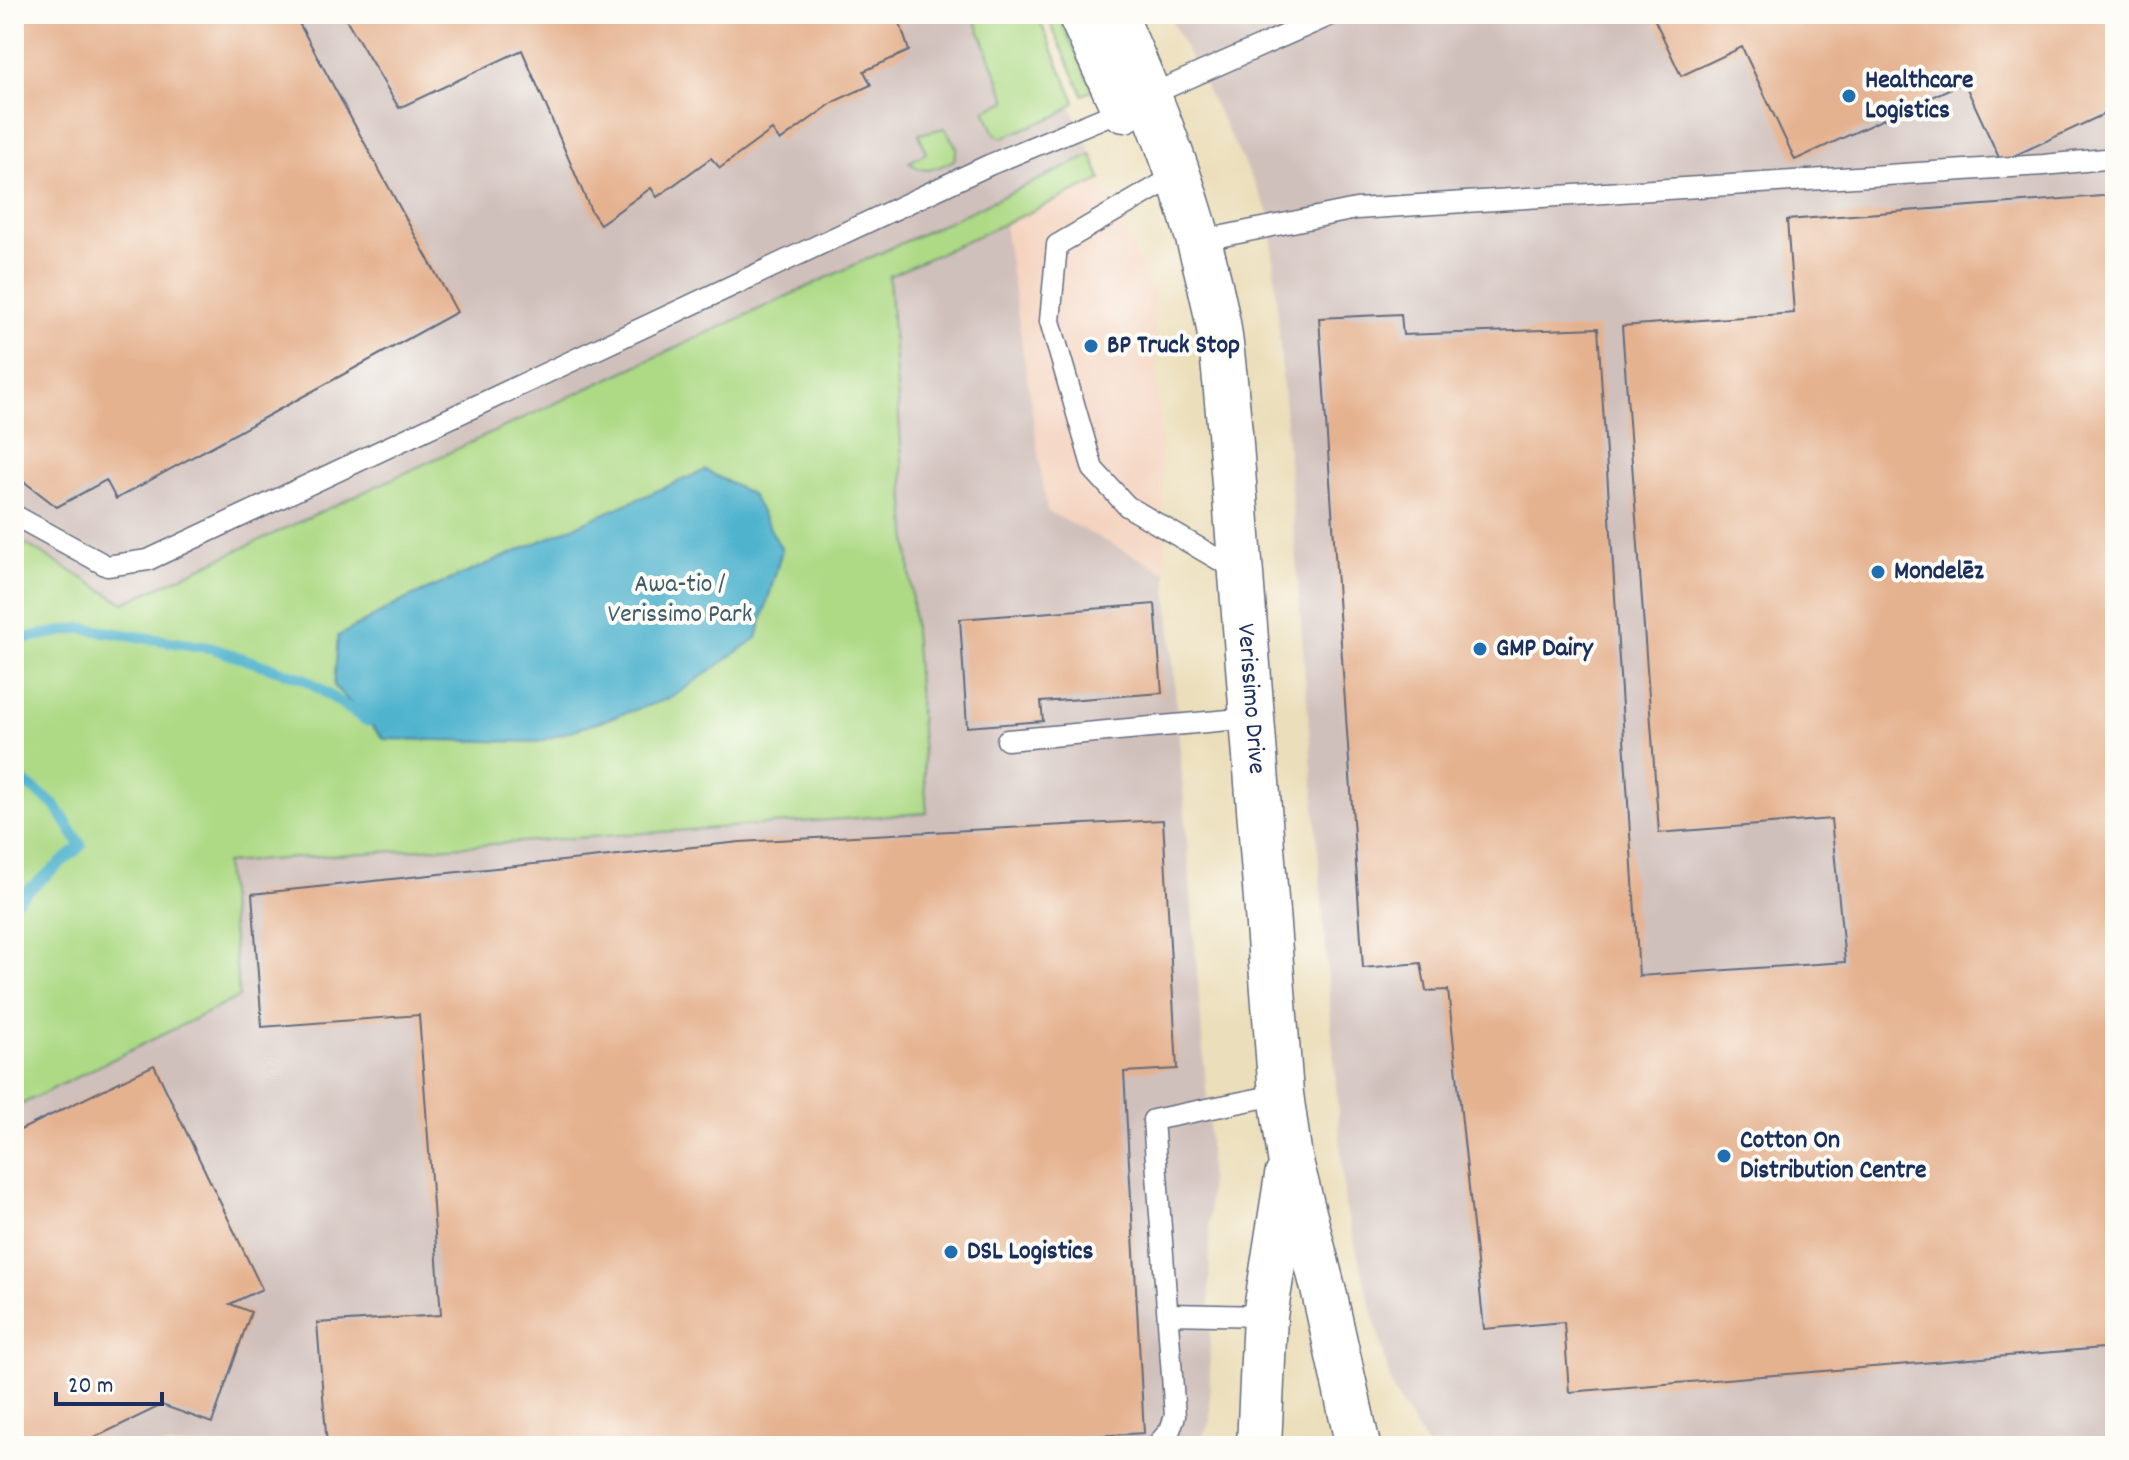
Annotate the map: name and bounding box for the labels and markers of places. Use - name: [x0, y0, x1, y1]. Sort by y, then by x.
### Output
- place label: Healthcare Logistics: [1865, 63, 1973, 130]
- marker: Healthcare Logistics: [1840, 87, 1858, 105]
- place label: BP Truck Stop: [1107, 328, 1240, 365]
- marker: BP Truck Stop: [1082, 337, 1100, 355]
- place label: Mondelēz: [1894, 554, 1985, 591]
- marker: Mondelēz: [1869, 563, 1887, 581]
- place label: GMP Dairy: [1496, 631, 1594, 668]
- marker: GMP Dairy: [1471, 640, 1489, 658]
- place label: Cotton On Distribution Centre: [1740, 1123, 1926, 1190]
- marker: Cotton On Distribution Centre: [1715, 1147, 1733, 1165]
- place label: DSL Logistics: [967, 1234, 1094, 1271]
- marker: DSL Logistics: [942, 1243, 960, 1261]

